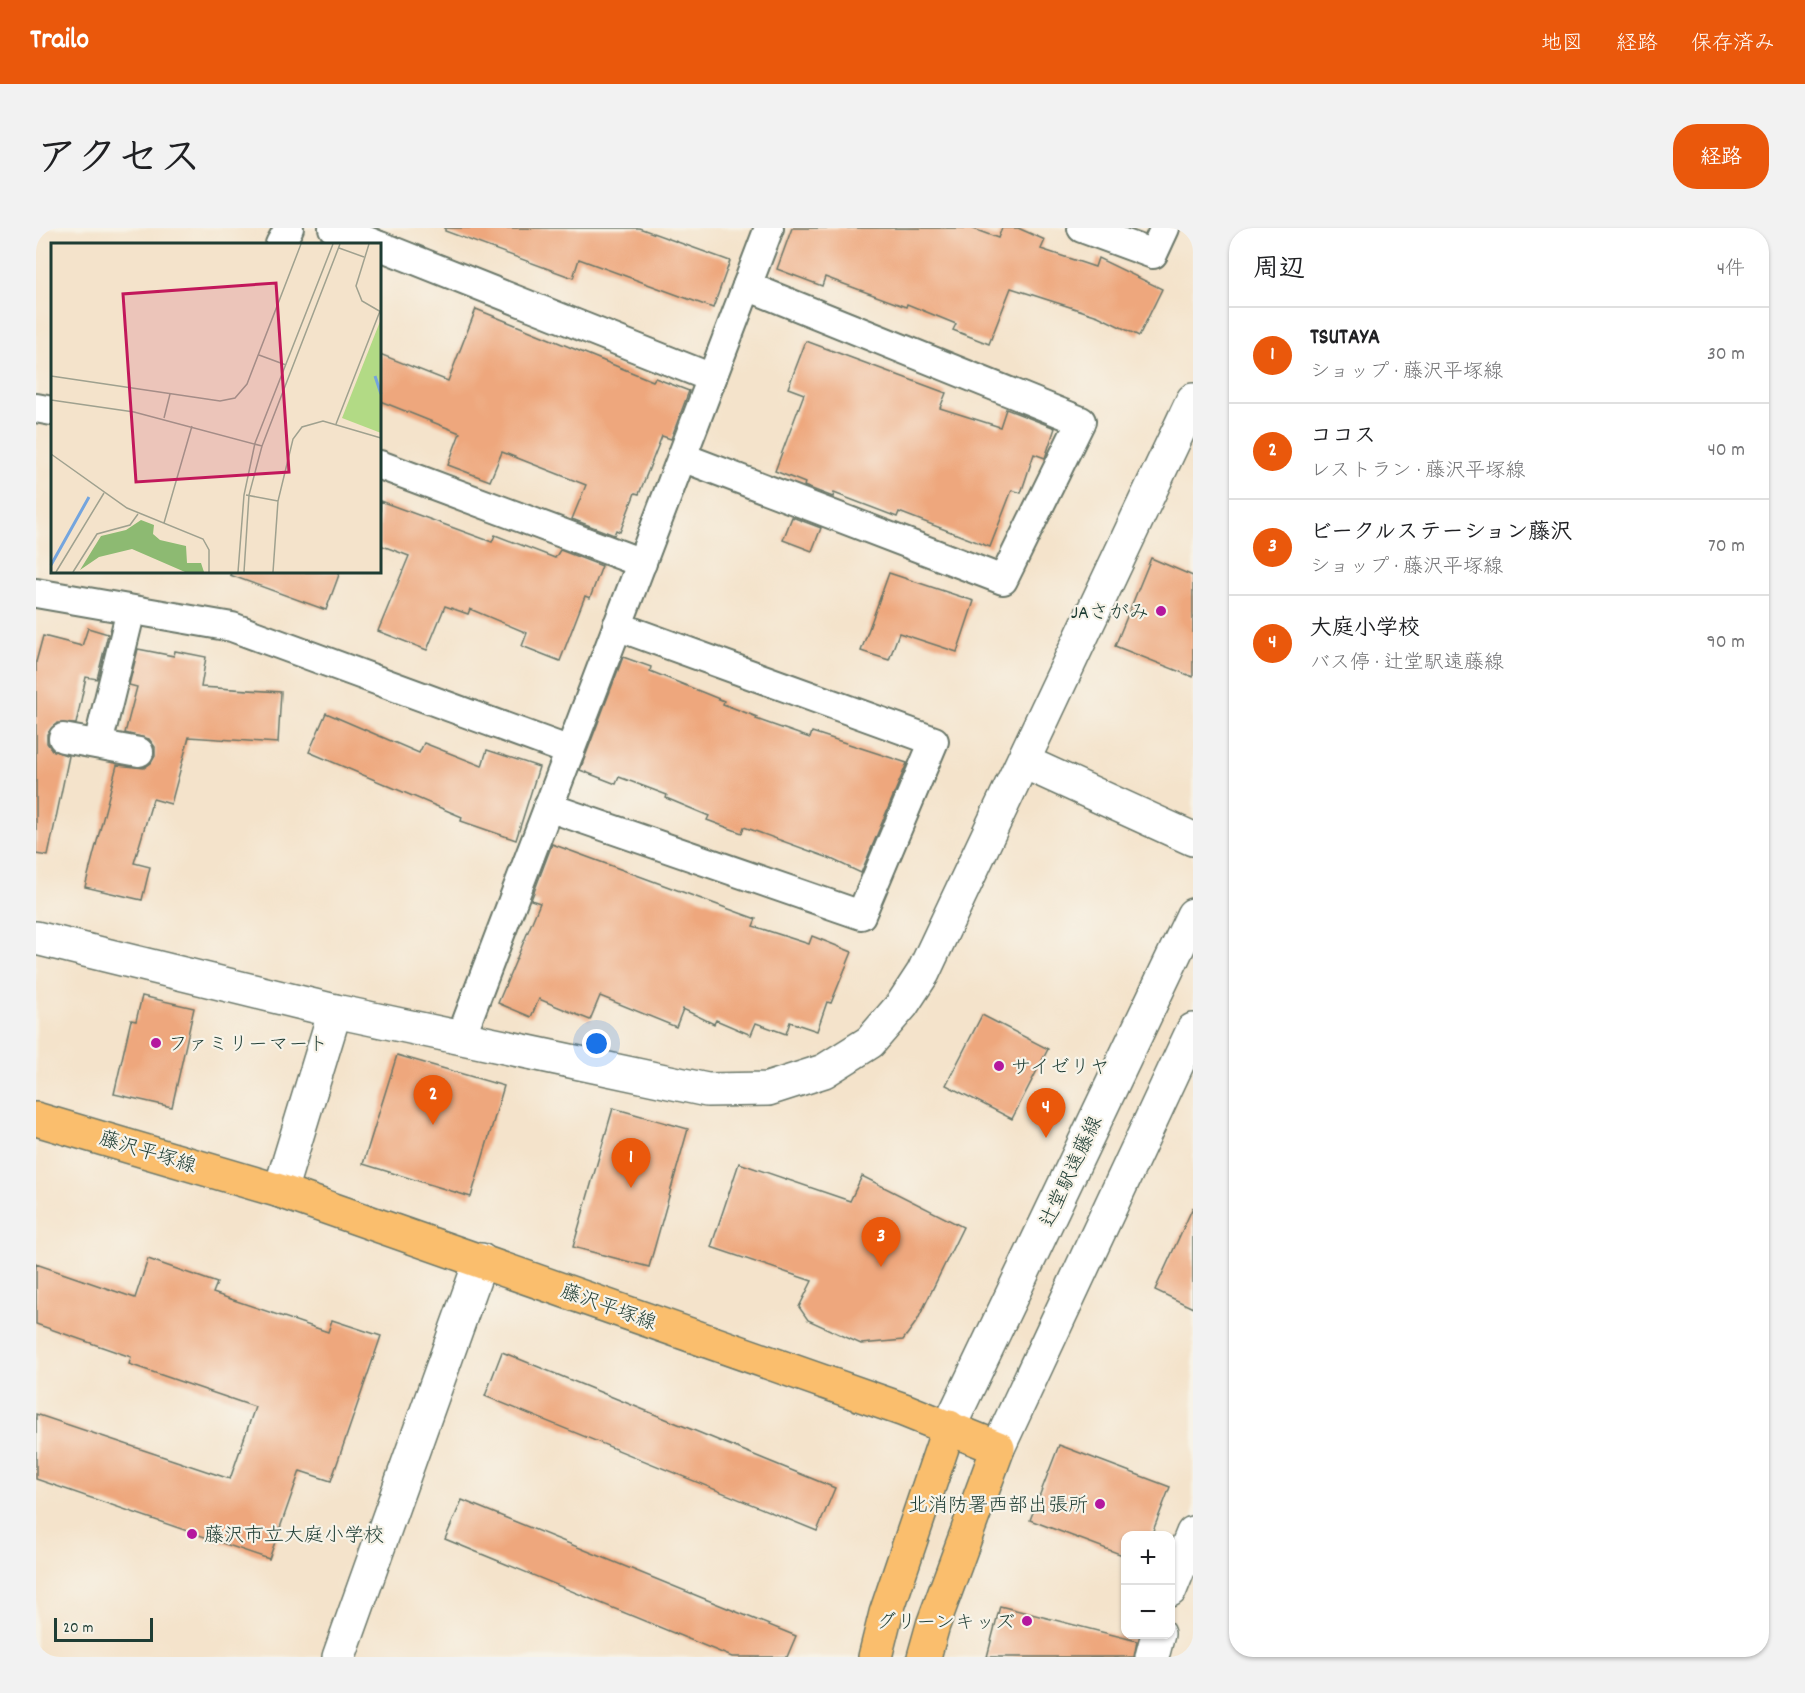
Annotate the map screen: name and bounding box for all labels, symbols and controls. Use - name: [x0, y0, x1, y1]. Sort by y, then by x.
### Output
- text: Trailo: [30, 22, 89, 62]
- text: 地図: [1541, 30, 1583, 60]
- text: 経路: [1616, 30, 1658, 60]
- text: 保存済み: [1691, 30, 1775, 60]
- button: 経路: [1673, 124, 1769, 189]
- text: アクセス: [36, 132, 201, 192]
- inset map: [51, 243, 381, 573]
- text: 周辺: [1253, 252, 1305, 289]
- text: 4件: [1717, 256, 1745, 284]
- text: TSUTAYA: [1310, 323, 1380, 354]
- text: 1: [1270, 341, 1275, 369]
- text: 30 m: [1707, 341, 1745, 369]
- text: ショップ · 藤沢平塚線: [1310, 359, 1503, 387]
- text: ココス: [1310, 422, 1376, 453]
- text: 2: [1268, 437, 1277, 465]
- text: 40 m: [1707, 437, 1745, 465]
- text: レストラン · 藤沢平塚線: [1310, 458, 1525, 486]
- text: ビークルステーション藤沢: [1310, 518, 1572, 549]
- text: 3: [1268, 533, 1277, 561]
- text: 70 m: [1708, 533, 1745, 561]
- text: ショップ · 藤沢平塚線: [1310, 554, 1503, 582]
- place label: JAさがみ: [1071, 600, 1149, 628]
- marker: JAさがみ: [1154, 604, 1168, 618]
- text: 大庭小学校: [1310, 614, 1420, 645]
- text: 4: [1268, 629, 1277, 657]
- text: 90 m: [1707, 629, 1745, 657]
- text: バス停 · 辻堂駅遠藤線: [1310, 650, 1504, 678]
- your location: [582, 1029, 611, 1058]
- place label: ファミリーマート: [168, 1032, 328, 1060]
- marker: ファミリーマート: [149, 1036, 163, 1050]
- place label: サイゼリヤ: [1011, 1055, 1110, 1083]
- marker: サイゼリヤ: [992, 1059, 1006, 1073]
- pin: 2: [414, 1076, 452, 1125]
- pin: 4: [1026, 1088, 1066, 1138]
- street label: 辻堂駅遠藤線: [1035, 1112, 1111, 1233]
- street label: 藤沢平塚線: [95, 1126, 199, 1182]
- pin: 1: [612, 1138, 650, 1188]
- pin: 3: [862, 1218, 900, 1267]
- street label: 藤沢平塚線: [556, 1279, 660, 1339]
- place label: 北消防署西部出張所: [908, 1493, 1088, 1521]
- marker: 北消防署西部出張所: [1093, 1497, 1107, 1511]
- place label: 藤沢市立大庭小学校: [204, 1523, 384, 1551]
- marker: 藤沢市立大庭小学校: [185, 1527, 199, 1541]
- map controls: [1121, 1531, 1175, 1639]
- button: +: [1121, 1531, 1175, 1585]
- button: −: [1121, 1585, 1175, 1639]
- place label: グリーンキッズ: [876, 1610, 1015, 1638]
- marker: グリーンキッズ: [1020, 1614, 1034, 1628]
- scale bar: [54, 1615, 153, 1642]
- text: 20 m: [63, 1617, 93, 1640]

